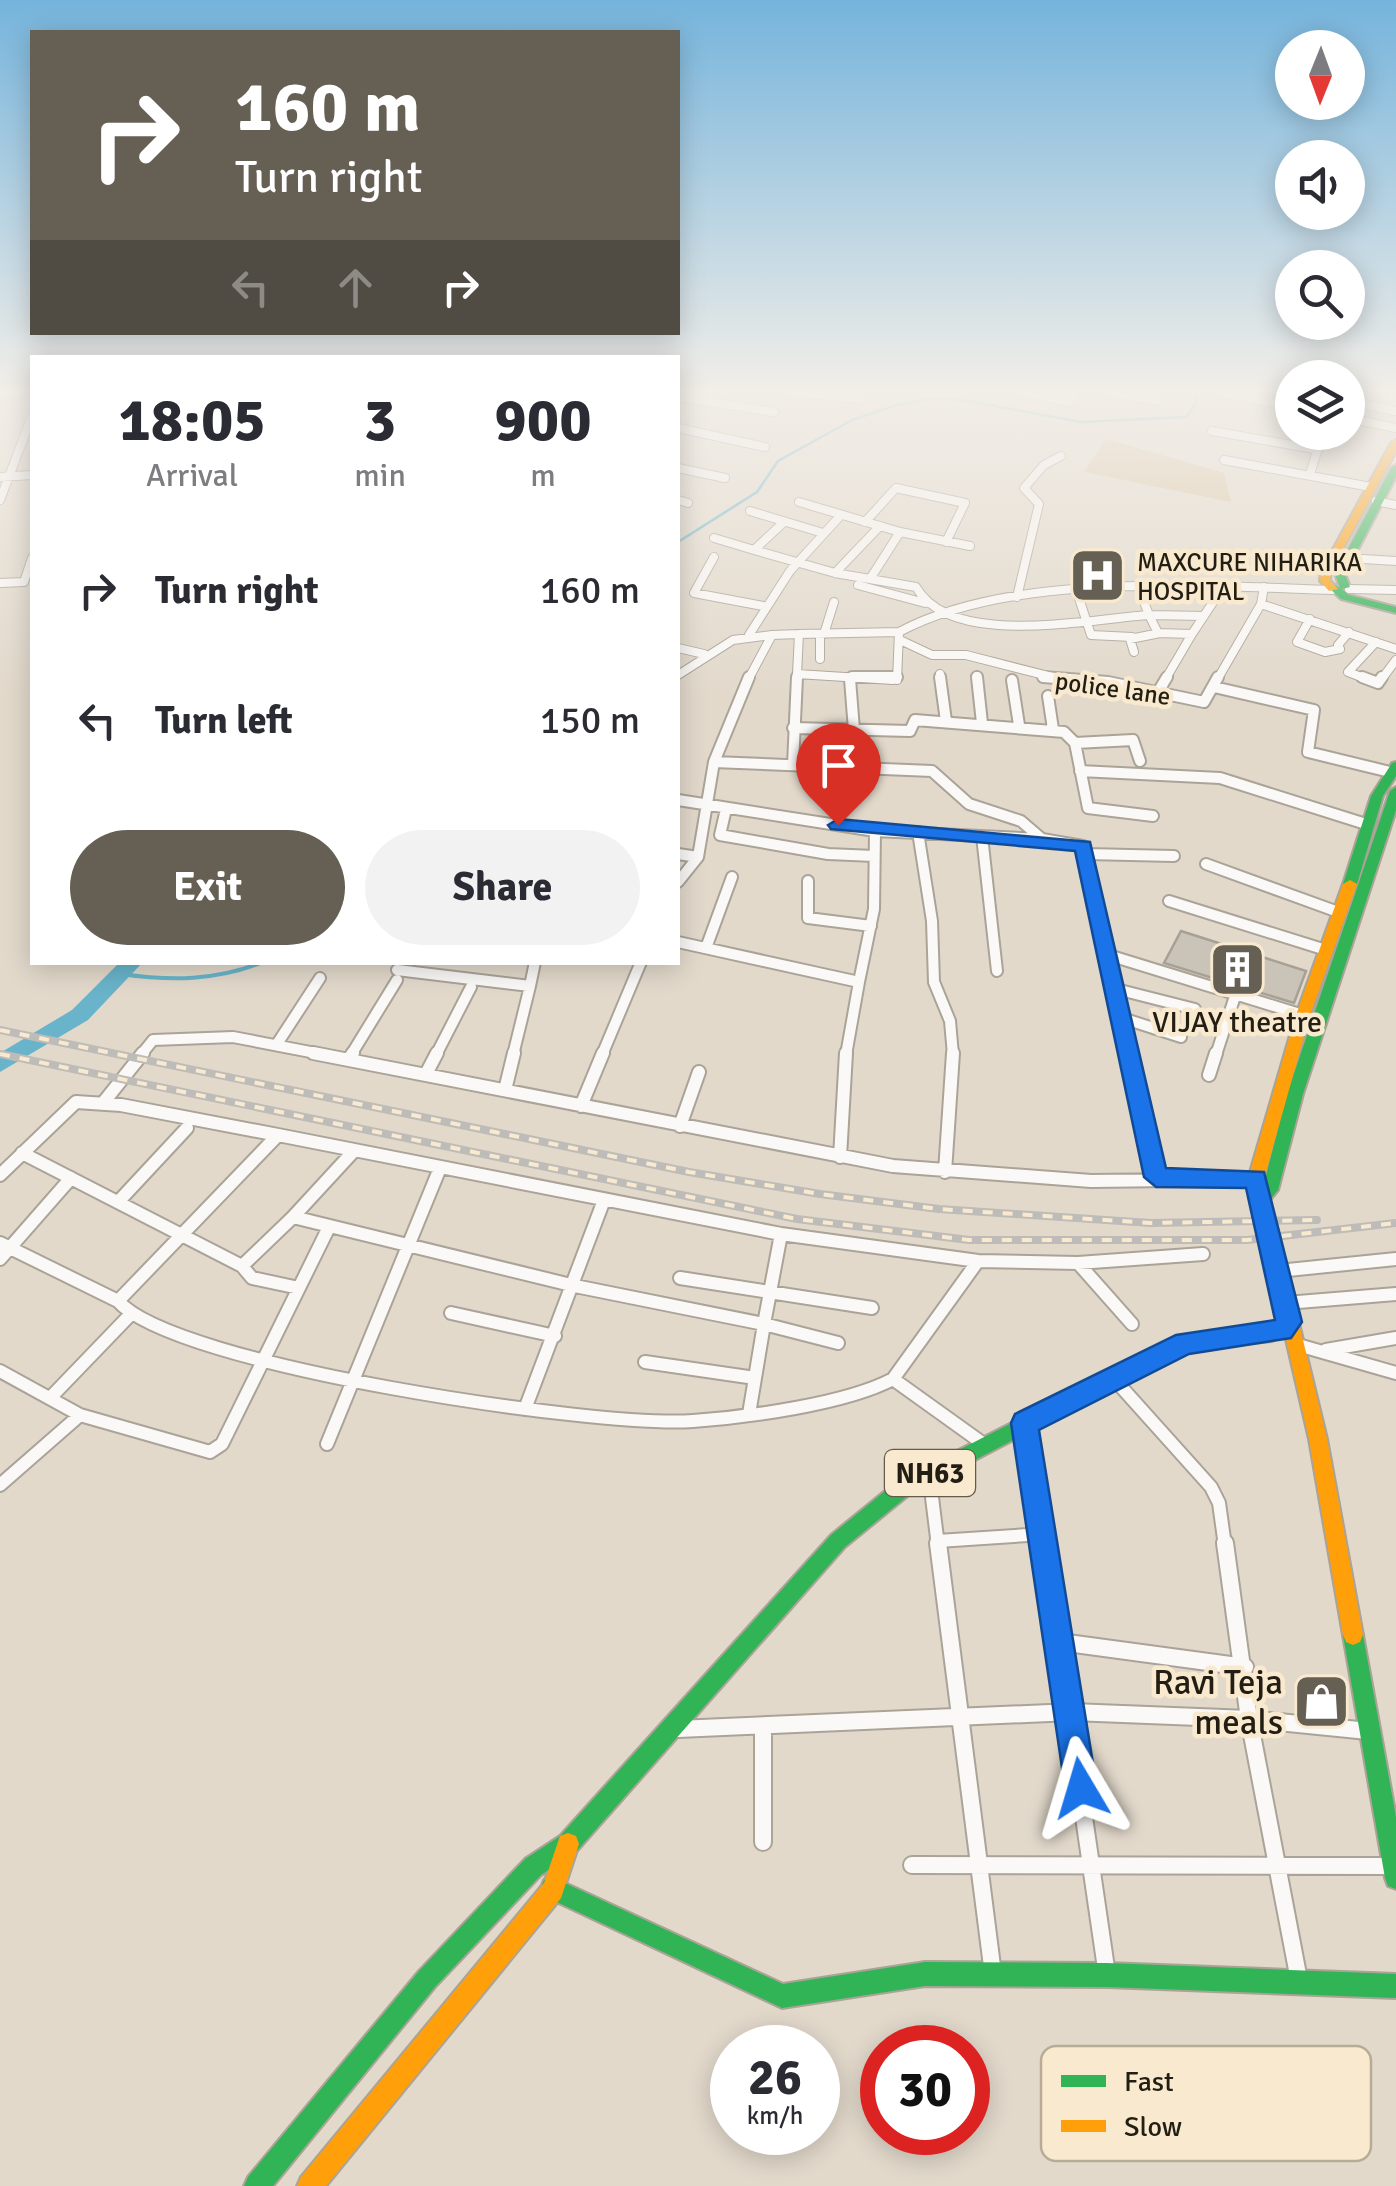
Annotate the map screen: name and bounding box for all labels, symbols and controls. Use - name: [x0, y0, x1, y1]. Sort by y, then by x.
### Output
- north arrow: [1275, 30, 1365, 120]
- map controls: [1275, 30, 1365, 450]
- text: 160 m: [235, 64, 420, 150]
- icon: right: [70, 70, 200, 200]
- button: sound: [1275, 140, 1365, 230]
- text: Turn right: [235, 150, 423, 205]
- button: search: [1275, 250, 1365, 340]
- icon: left: [223, 260, 278, 315]
- icon: ahead: [328, 260, 383, 315]
- icon: right: [433, 260, 488, 315]
- button: layers: [1275, 360, 1365, 450]
- text: 18:05: [118, 384, 266, 458]
- text: 3: [364, 384, 396, 458]
- text: 900: [494, 384, 592, 458]
- text: Arrival: [146, 456, 238, 495]
- text: min: [354, 456, 406, 495]
- text: m: [530, 456, 556, 495]
- hospital icon: MAXCURE NIHARIKA HOSPITAL: [1068, 546, 1128, 606]
- place label: MAXCURE NIHARIKA HOSPITAL: [1137, 547, 1362, 607]
- icon: right: [70, 563, 125, 618]
- text: Turn right: [155, 567, 319, 614]
- text: 160 m: [540, 567, 640, 614]
- street label: police lane: [1053, 665, 1173, 712]
- icon: left: [70, 693, 125, 748]
- text: Turn left: [155, 697, 293, 744]
- text: 150 m: [540, 697, 640, 744]
- pin: [796, 723, 881, 826]
- icon: arrive: [811, 738, 866, 793]
- button: Exit: [70, 830, 345, 945]
- button: Share: [365, 830, 640, 945]
- building icon: VIJAY theatre: [1207, 939, 1267, 999]
- place label: VIJAY theatre: [1152, 1004, 1322, 1041]
- road number: NH63: [885, 1450, 975, 1496]
- place label: Ravi Teja meals: [1153, 1661, 1283, 1744]
- shop icon: Ravi Teja meals: [1292, 1672, 1352, 1732]
- position arrow: [1029, 1736, 1133, 1840]
- speed limit sign: 30: [860, 2025, 990, 2155]
- legend: [1041, 2046, 1371, 2161]
- text: 26: [748, 2047, 802, 2109]
- text: Fast: [1124, 2065, 1174, 2099]
- text: km/h: [747, 2100, 803, 2131]
- text: Slow: [1124, 2110, 1182, 2144]

